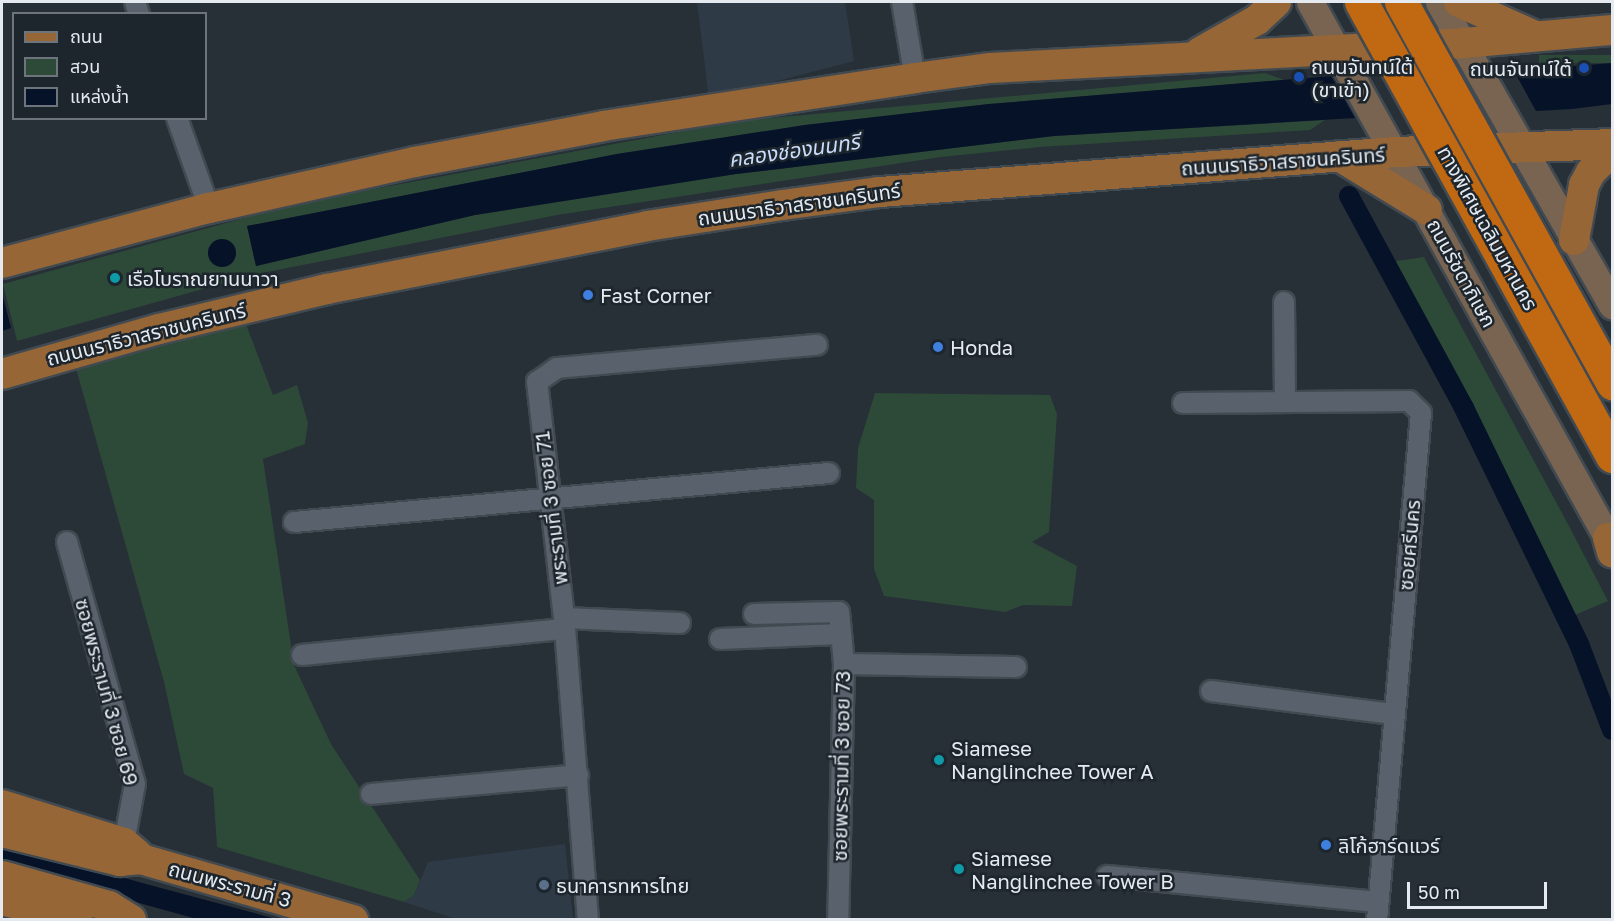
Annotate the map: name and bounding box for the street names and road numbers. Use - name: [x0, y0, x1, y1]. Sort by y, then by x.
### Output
- street label: ถนนนราธิวาสราชนครินทร์: [1180, 142, 1386, 180]
- street label: ทางพิเศษเฉลิมมหานคร: [1433, 142, 1543, 314]
- street label: ถนนนราธิวาสราชนครินทร์: [696, 178, 902, 230]
- street label: ถนนรัชดาภิเษก: [1422, 215, 1502, 331]
- street label: ถนนนราธิวาสราชนครินทร์: [44, 298, 248, 370]
- street label: พระรามที่ 3 ซอย 71: [530, 430, 572, 586]
- street label: ซอยศรีนคร: [1393, 499, 1425, 591]
- street label: ซอยพระรามที่ 3 ซอย 69: [70, 596, 144, 788]
- street label: ซอยพระรามที่ 3 ซอย 73: [827, 670, 855, 862]
- street label: ถนนพระรามที่ 3: [166, 856, 294, 912]

